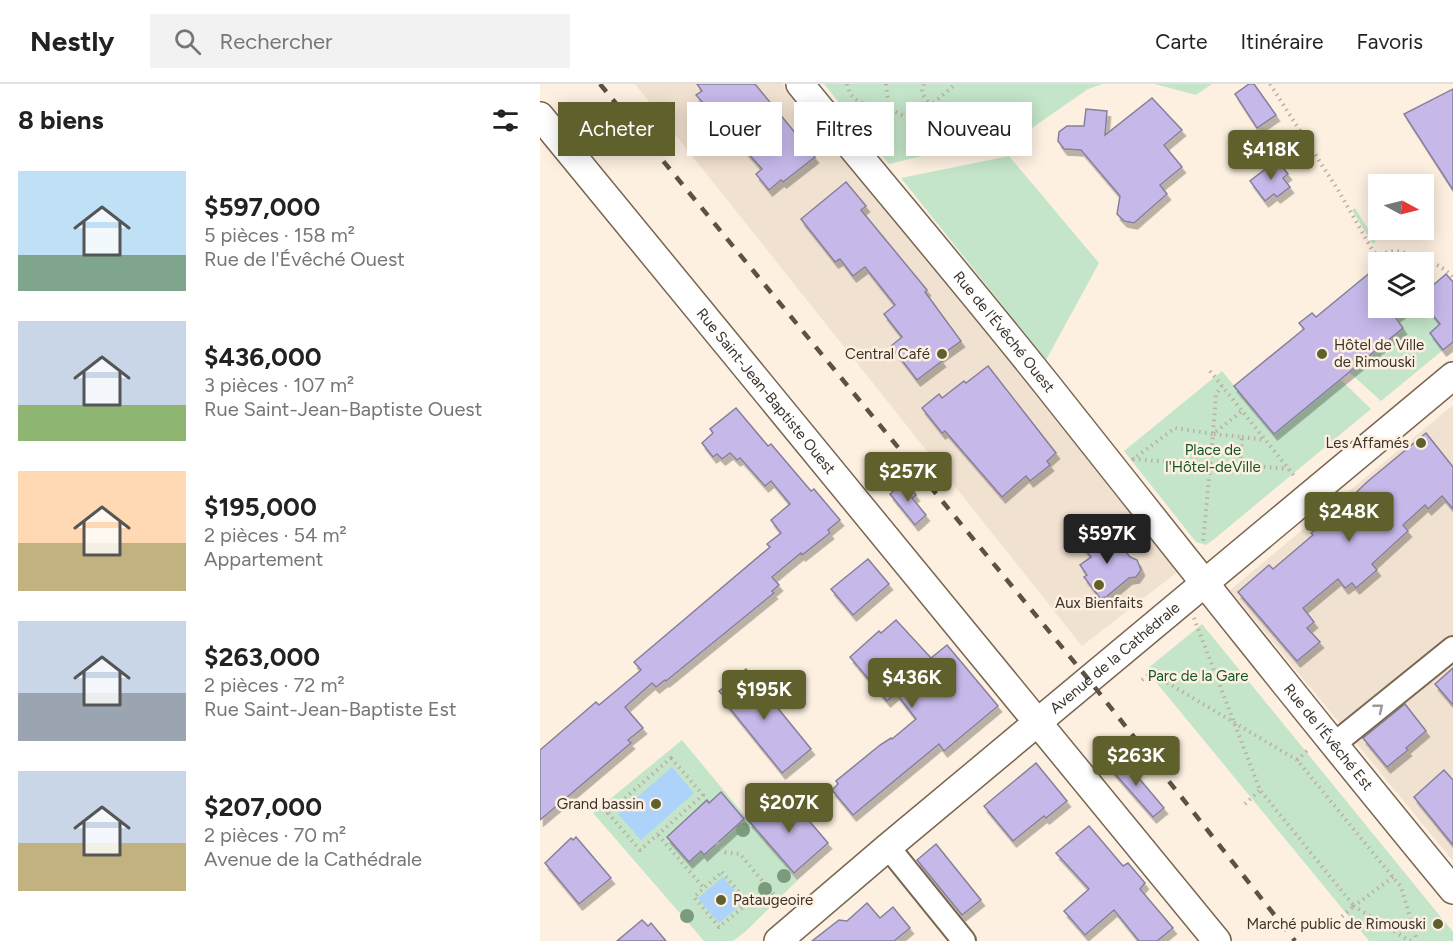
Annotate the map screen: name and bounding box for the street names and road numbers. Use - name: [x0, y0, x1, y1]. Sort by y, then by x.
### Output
- street label: Rue de l'Évêché Ouest: [950, 268, 1059, 396]
- street label: Rue Saint-Jean-Baptiste Ouest: [693, 305, 839, 478]
- street label: Avenue de la Cathédrale: [1046, 599, 1183, 717]
- street label: Rue de l'Évêché Est: [1280, 680, 1377, 794]

